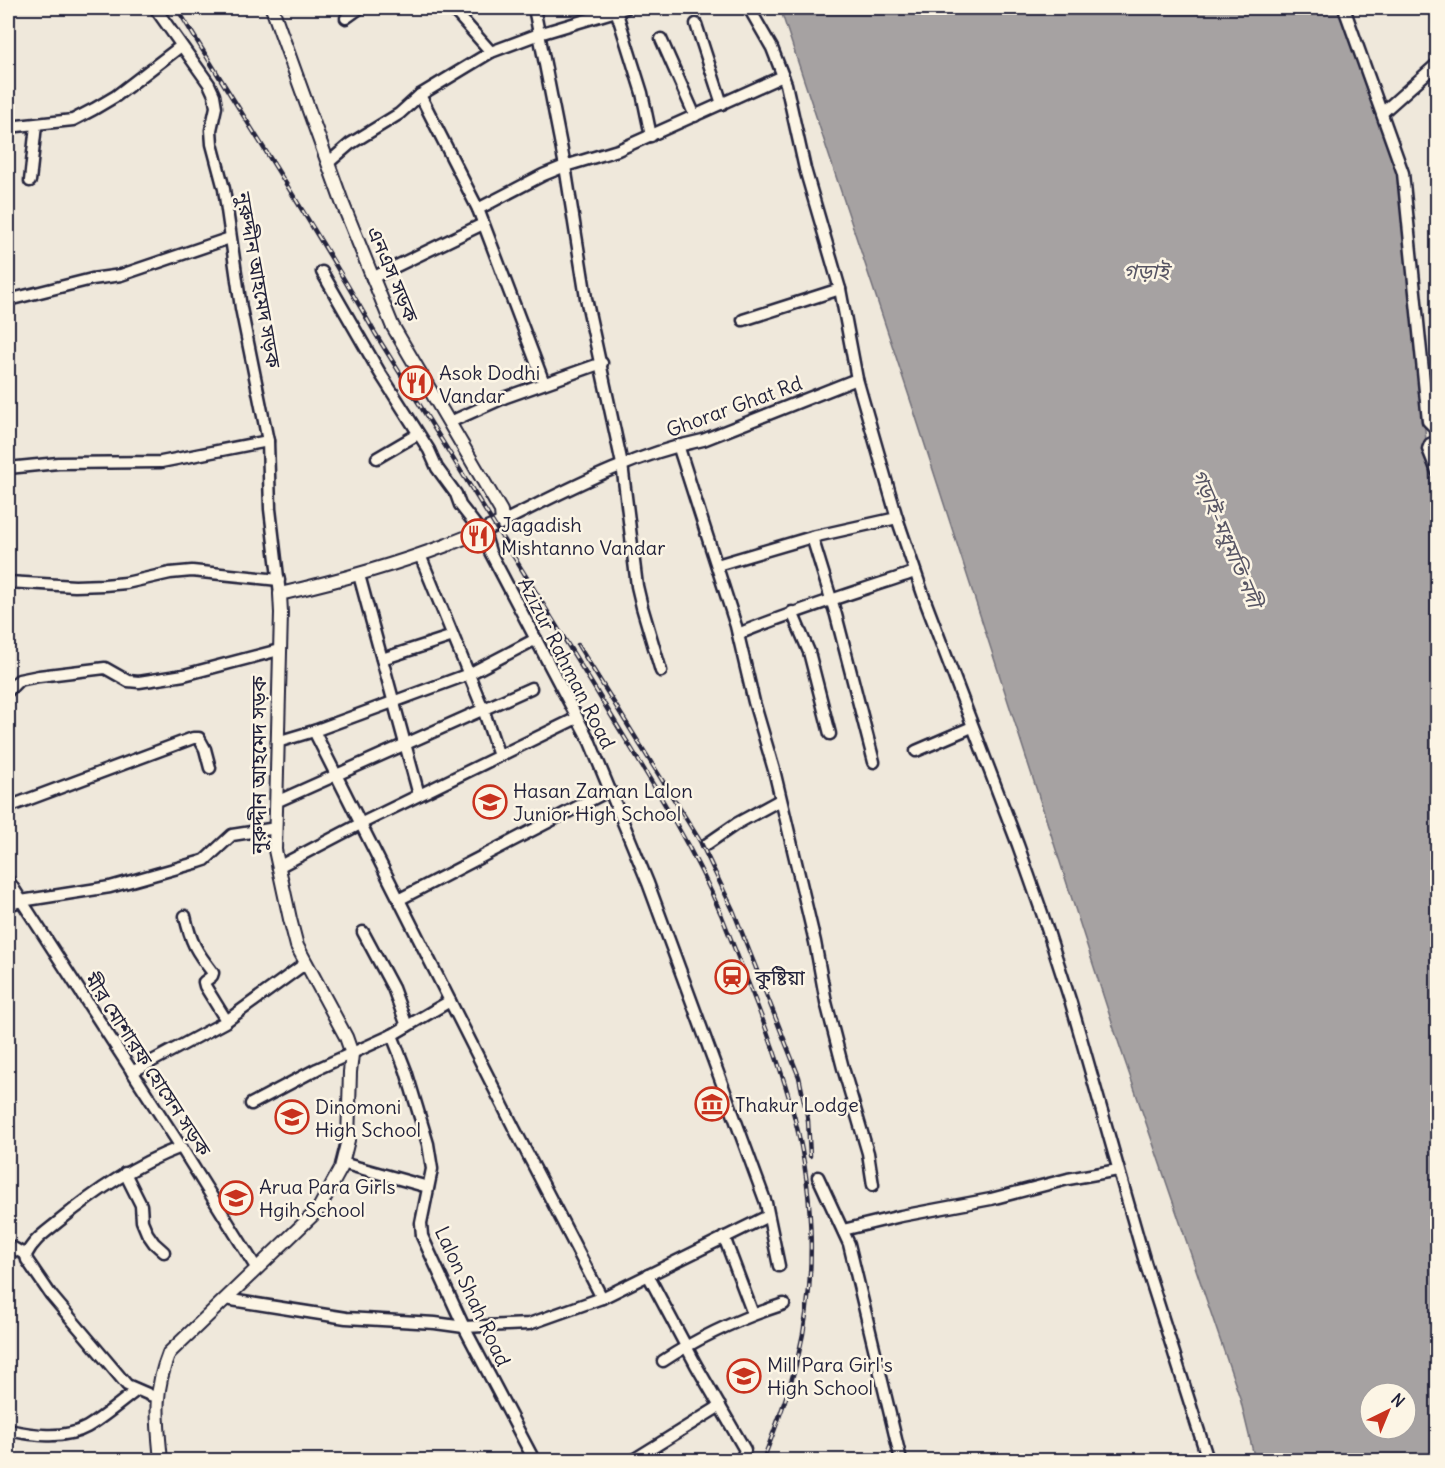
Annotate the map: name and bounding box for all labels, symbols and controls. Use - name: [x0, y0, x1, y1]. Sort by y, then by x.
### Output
- street label: নুরুদ্দীন আহমেদ সড়ক: [231, 189, 287, 371]
- street label: এনএস সড়ক: [362, 222, 425, 326]
- water label: গড়াই: [1123, 258, 1172, 285]
- place label: Asok Dodhi Vandar: [439, 360, 540, 408]
- restaurant icon: Asok Dodhi Vandar: [398, 365, 434, 401]
- street label: Ghorar Ghat Rd: [663, 370, 806, 442]
- water label: গড়াই-মধুমতি নদী: [1186, 465, 1270, 615]
- place label: Jagadish Mishtanno Vandar: [501, 512, 665, 560]
- restaurant icon: Jagadish Mishtanno Vandar: [460, 518, 496, 554]
- street label: Azizur Rahman Road: [513, 573, 621, 753]
- street label: নুরুদ্দীন আহমেদ সড়ক: [246, 675, 271, 855]
- place label: Hasan Zaman Lalon Junior High School: [513, 778, 693, 826]
- school or university icon: Hasan Zaman Lalon Junior High School: [472, 784, 508, 820]
- station icon: কুষ্টিয়া: [714, 959, 750, 995]
- place label: কুষ্টিয়া: [754, 965, 806, 990]
- street label: মীর মোশারফ হোসেন সড়ক: [79, 967, 217, 1161]
- museum icon: Thakur Lodge: [694, 1086, 730, 1122]
- place label: Thakur Lodge: [735, 1092, 859, 1117]
- place label: Dinomoni High School: [315, 1094, 421, 1142]
- school or university icon: Dinomoni High School: [274, 1099, 310, 1135]
- place label: Arua Para Girls Hgih School: [259, 1174, 396, 1222]
- school or university icon: Arua Para Girls Hgih School: [218, 1180, 254, 1216]
- street label: Lalon Shah Road: [430, 1222, 516, 1370]
- place label: Mill Para Girl's High School: [767, 1352, 893, 1400]
- school or university icon: Mill Para Girl's High School: [726, 1358, 762, 1394]
- north arrow: [1358, 1381, 1418, 1441]
- text: N: [1387, 1389, 1409, 1411]

